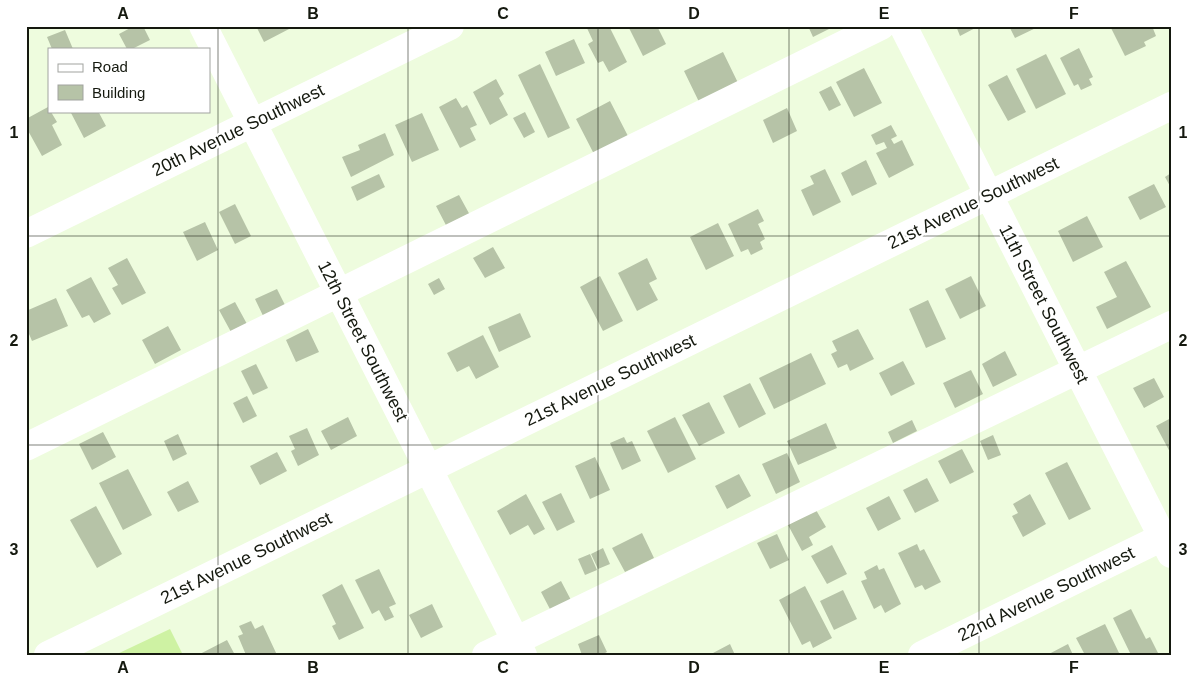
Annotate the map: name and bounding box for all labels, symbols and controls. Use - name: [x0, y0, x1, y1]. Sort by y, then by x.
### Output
- text: A: [117, 5, 129, 22]
- text: B: [307, 5, 319, 22]
- text: C: [497, 5, 509, 22]
- text: D: [688, 5, 700, 22]
- text: E: [879, 5, 890, 22]
- text: F: [1069, 5, 1079, 22]
- legend: [48, 48, 210, 112]
- text: Road: [92, 58, 128, 75]
- street label: 20th Avenue Southwest: [149, 80, 327, 180]
- text: Building: [92, 84, 145, 101]
- text: 1: [10, 124, 19, 141]
- text: 1: [1179, 124, 1188, 141]
- street label: 21st Avenue Southwest: [884, 153, 1062, 253]
- street label: 11th Street Southwest: [995, 221, 1093, 387]
- street label: 12th Street Southwest: [314, 258, 412, 424]
- street label: 21st Avenue Southwest: [521, 330, 699, 430]
- text: 2: [10, 332, 19, 349]
- text: 2: [1179, 332, 1188, 349]
- street label: 21st Avenue Southwest: [157, 508, 335, 608]
- text: 3: [10, 541, 19, 558]
- text: 3: [1179, 541, 1188, 558]
- street label: 22nd Avenue Southwest: [955, 543, 1137, 645]
- text: A: [117, 659, 129, 676]
- text: B: [307, 659, 319, 676]
- text: C: [497, 659, 509, 676]
- text: D: [688, 659, 700, 676]
- text: E: [879, 659, 890, 676]
- text: F: [1069, 659, 1079, 676]

